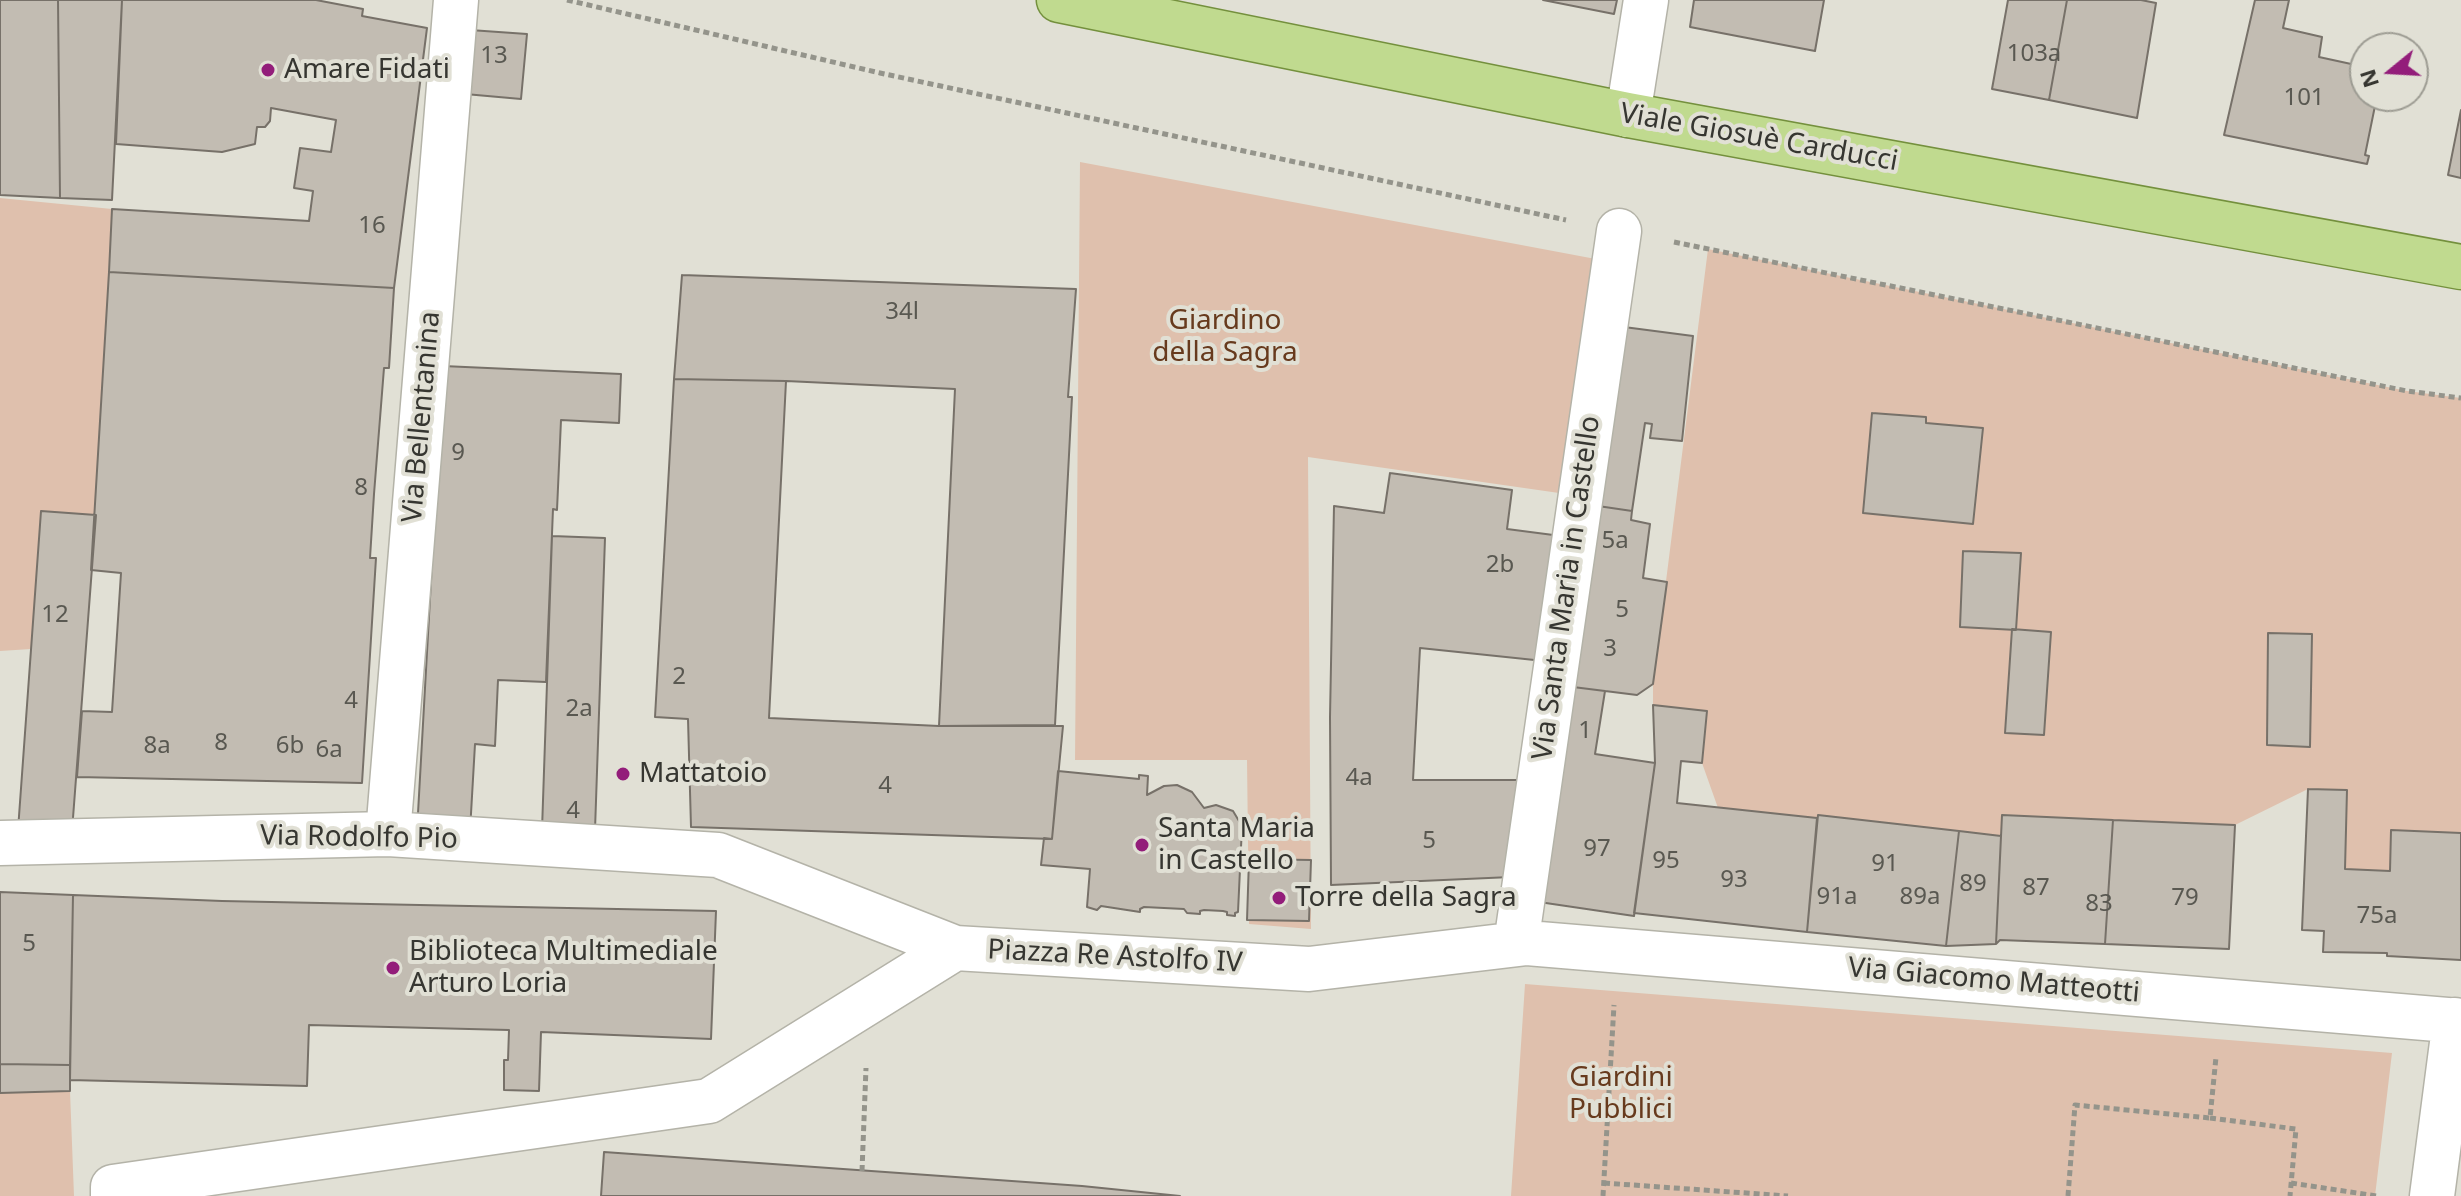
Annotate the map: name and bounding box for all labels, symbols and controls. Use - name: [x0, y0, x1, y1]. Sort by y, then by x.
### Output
- north arrow: [2349, 32, 2429, 112]
- house number: 103a: [2007, 40, 2061, 68]
- house number: 13: [480, 42, 508, 70]
- place label: Amare Fidati: [284, 53, 450, 87]
- marker: Amare Fidati: [259, 61, 277, 79]
- text: N: [2351, 66, 2385, 92]
- house number: 101: [2283, 84, 2325, 112]
- street label: Viale Giosuè Carducci: [1618, 97, 1900, 179]
- house number: 16: [358, 212, 386, 240]
- house number: 34l: [885, 298, 919, 326]
- park label: Giardino della Sagra: [1152, 304, 1298, 370]
- street label: Via Bellentanina: [396, 310, 448, 524]
- street label: Via Santa Maria in Castello: [1526, 414, 1608, 762]
- house number: 9: [451, 439, 465, 467]
- house number: 8: [354, 474, 368, 502]
- house number: 5a: [1601, 527, 1629, 555]
- house number: 2b: [1486, 551, 1514, 579]
- house number: 5: [1615, 596, 1629, 624]
- house number: 12: [41, 601, 69, 629]
- house number: 3: [1603, 635, 1617, 663]
- house number: 2: [672, 663, 686, 691]
- house number: 4: [344, 687, 358, 715]
- house number: 2a: [565, 695, 593, 723]
- house number: 1: [1578, 717, 1592, 745]
- house number: 8: [214, 729, 228, 757]
- house number: 8a: [143, 732, 171, 760]
- house number: 6b: [276, 732, 304, 760]
- house number: 6a: [315, 736, 343, 764]
- place label: Mattatoio: [639, 757, 767, 791]
- house number: 4a: [1345, 764, 1373, 792]
- marker: Mattatoio: [614, 765, 632, 783]
- house number: 4: [878, 772, 892, 800]
- house number: 4: [566, 797, 580, 825]
- place label: Santa Maria in Castello: [1158, 812, 1315, 878]
- street label: Via Rodolfo Pio: [260, 819, 458, 857]
- house number: 5: [1422, 827, 1436, 855]
- house number: 97: [1583, 835, 1611, 863]
- marker: Santa Maria in Castello: [1133, 836, 1151, 854]
- house number: 95: [1652, 847, 1680, 875]
- house number: 91: [1871, 850, 1899, 878]
- house number: 93: [1720, 866, 1748, 894]
- house number: 89: [1959, 870, 1987, 898]
- house number: 87: [2022, 874, 2050, 902]
- place label: Torre della Sagra: [1295, 881, 1517, 915]
- house number: 91a: [1817, 883, 1857, 911]
- house number: 89a: [1900, 883, 1940, 911]
- house number: 79: [2171, 884, 2199, 912]
- marker: Torre della Sagra: [1270, 889, 1288, 907]
- house number: 83: [2085, 890, 2113, 918]
- house number: 75a: [2357, 902, 2397, 930]
- house number: 5: [22, 930, 36, 958]
- street label: Piazza Re Astolfo IV: [987, 934, 1243, 980]
- place label: Biblioteca Multimediale Arturo Loria: [409, 935, 718, 1001]
- street label: Via Giacomo Matteotti: [1847, 952, 2141, 1010]
- marker: Biblioteca Multimediale Arturo Loria: [384, 959, 402, 977]
- park label: Giardini Pubblici: [1569, 1061, 1673, 1127]

